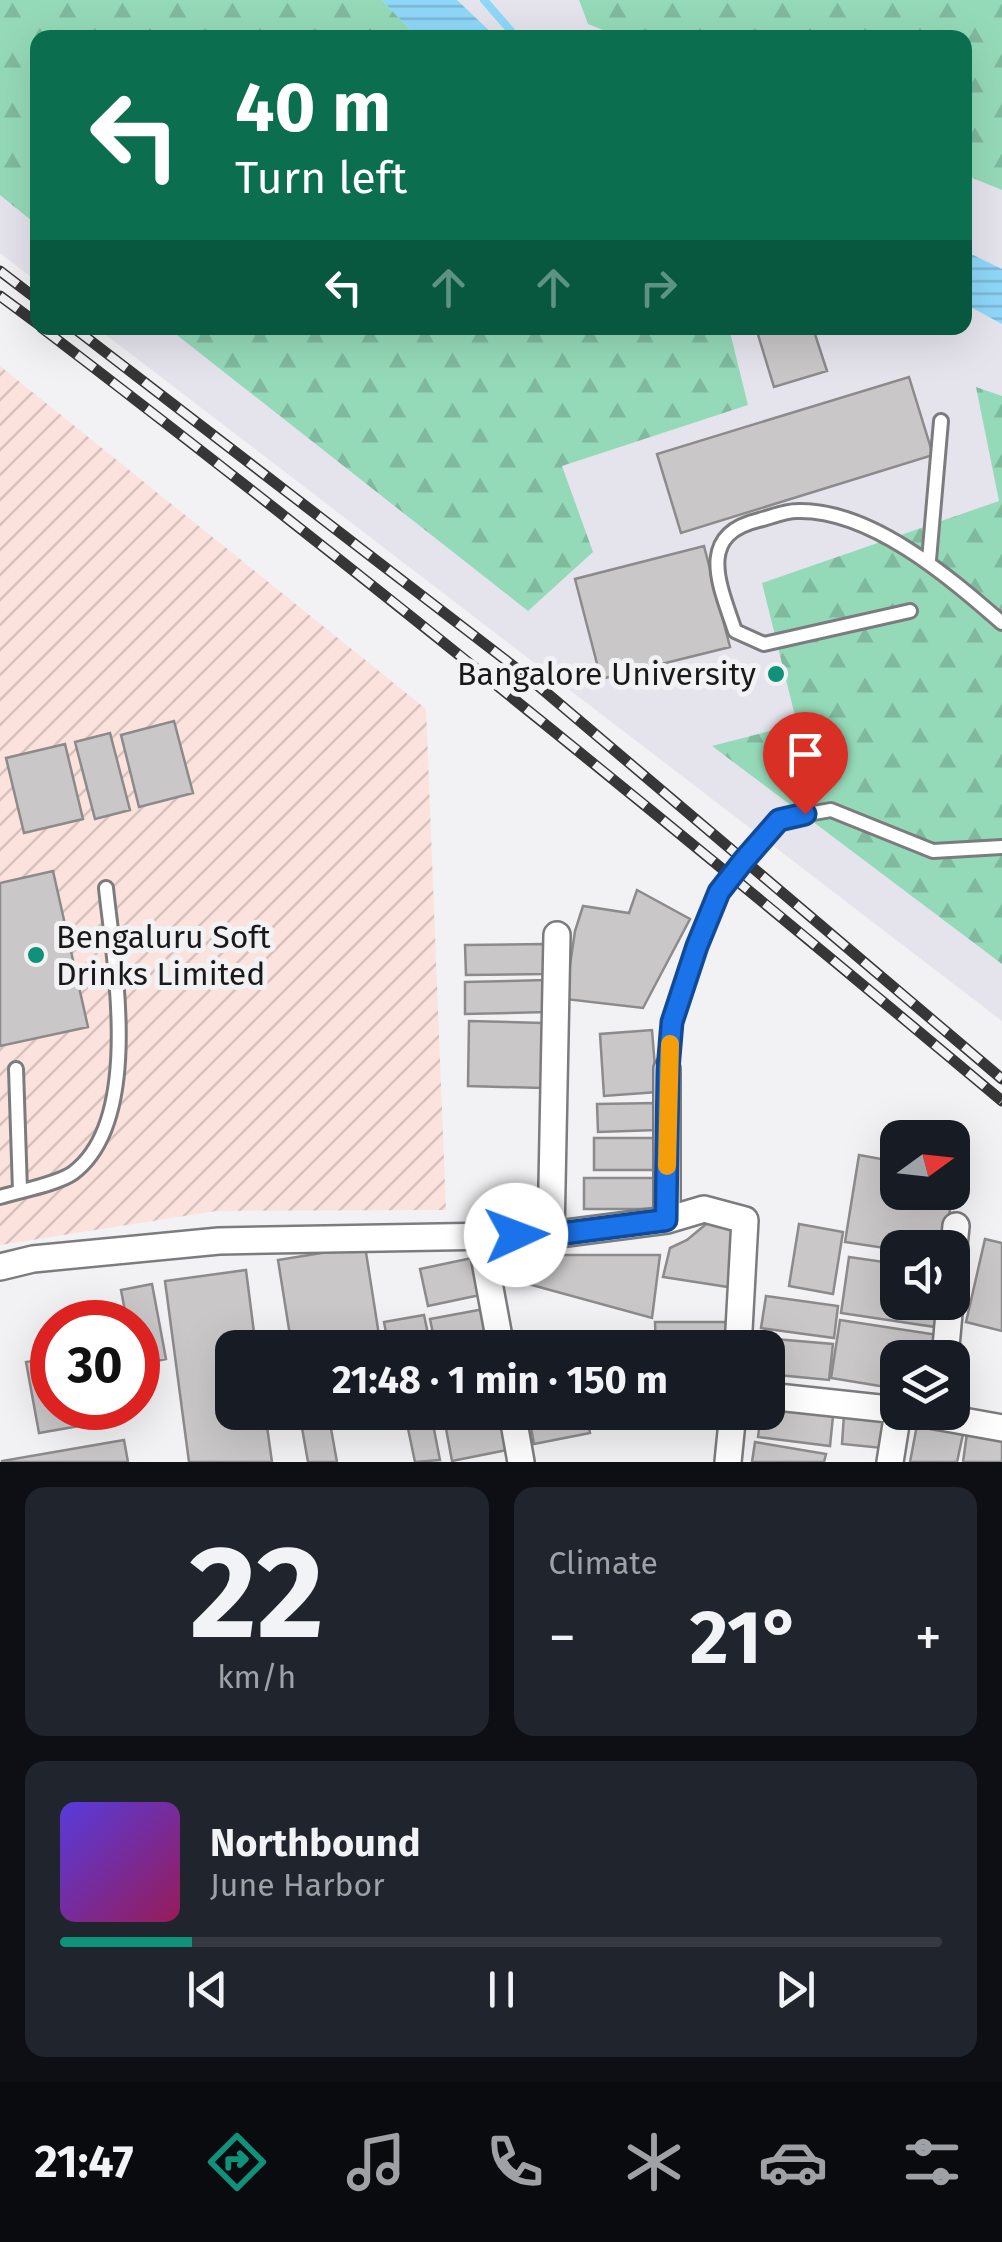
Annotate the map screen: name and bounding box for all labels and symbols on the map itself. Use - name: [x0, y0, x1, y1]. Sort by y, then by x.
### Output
- place label: Bangalore University: [457, 655, 756, 693]
- marker: Bangalore University: [765, 663, 787, 685]
- pin: [763, 712, 848, 815]
- place label: Bengaluru Soft Drinks Limited: [56, 918, 271, 993]
- marker: Bengaluru Soft Drinks Limited: [25, 944, 47, 966]
- north arrow: [880, 1120, 970, 1210]
- position arrow: [464, 1183, 568, 1287]
- speed limit sign: 30: [30, 1300, 160, 1430]

